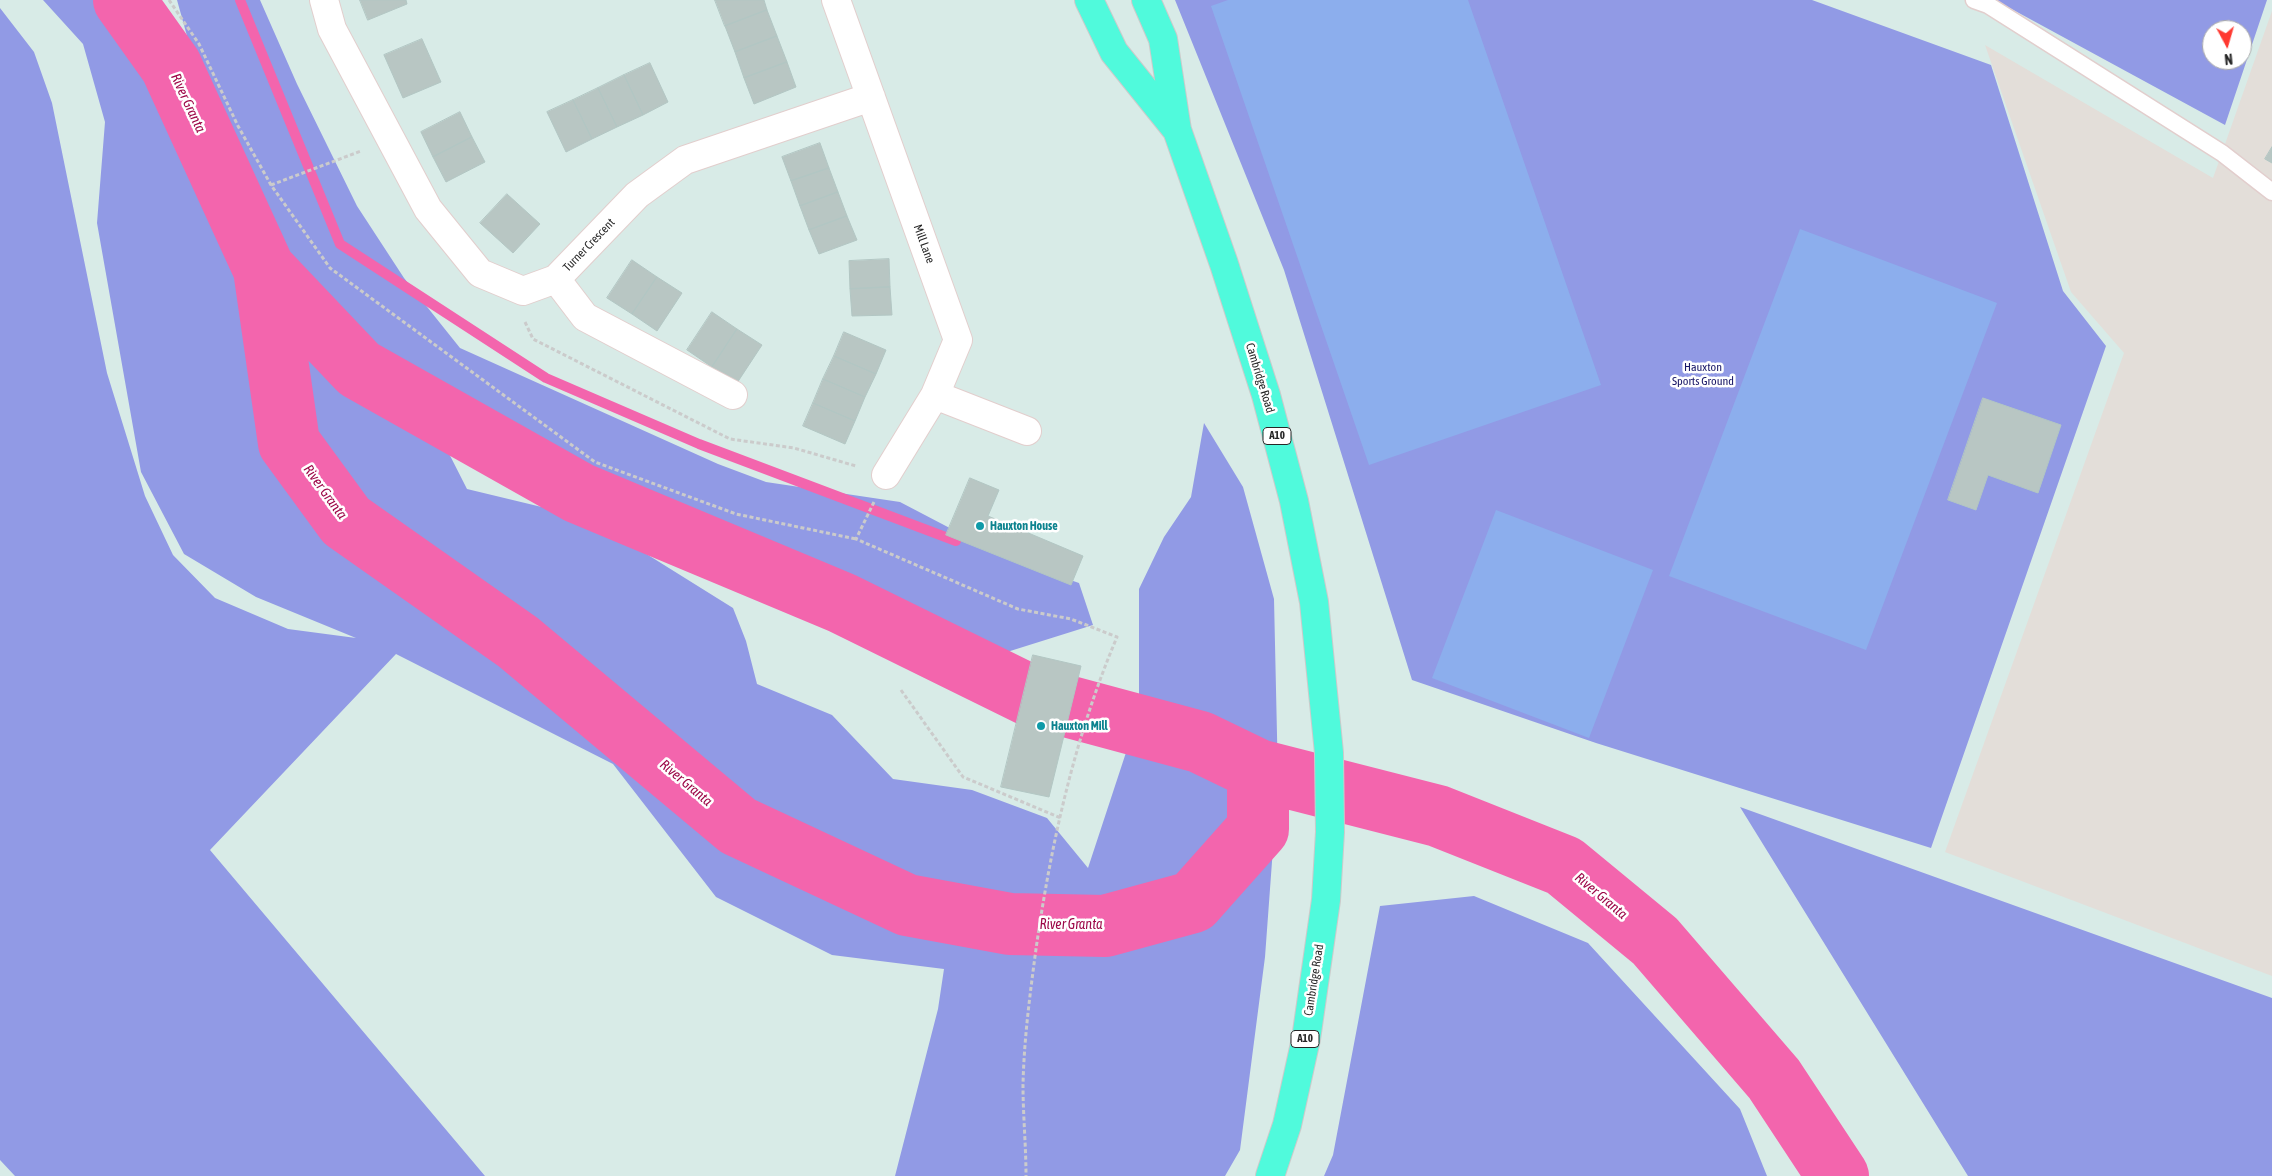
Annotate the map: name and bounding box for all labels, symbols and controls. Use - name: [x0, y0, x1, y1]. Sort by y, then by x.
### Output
- north arrow: [2202, 20, 2252, 70]
- text: N: [2224, 51, 2233, 67]
- water label: River Granta: [167, 71, 209, 135]
- street label: Turner Crescent: [560, 215, 618, 275]
- street label: Mill Lane: [910, 223, 938, 265]
- street label: Cambridge Road: [1243, 341, 1277, 415]
- park label: Hauxton Sports Ground: [1672, 360, 1734, 388]
- road number: A10: [1263, 428, 1291, 444]
- water label: River Granta: [300, 462, 350, 522]
- place label: Hauxton House: [990, 519, 1058, 533]
- marker: Hauxton House: [974, 520, 986, 532]
- place label: Hauxton Mill: [1051, 719, 1108, 733]
- marker: Hauxton Mill: [1035, 720, 1047, 732]
- water label: River Granta: [656, 756, 716, 810]
- water label: River Granta: [1571, 869, 1631, 923]
- water label: River Granta: [1039, 917, 1103, 933]
- street label: Cambridge Road: [1301, 943, 1327, 1017]
- road number: A10: [1291, 1030, 1319, 1048]

